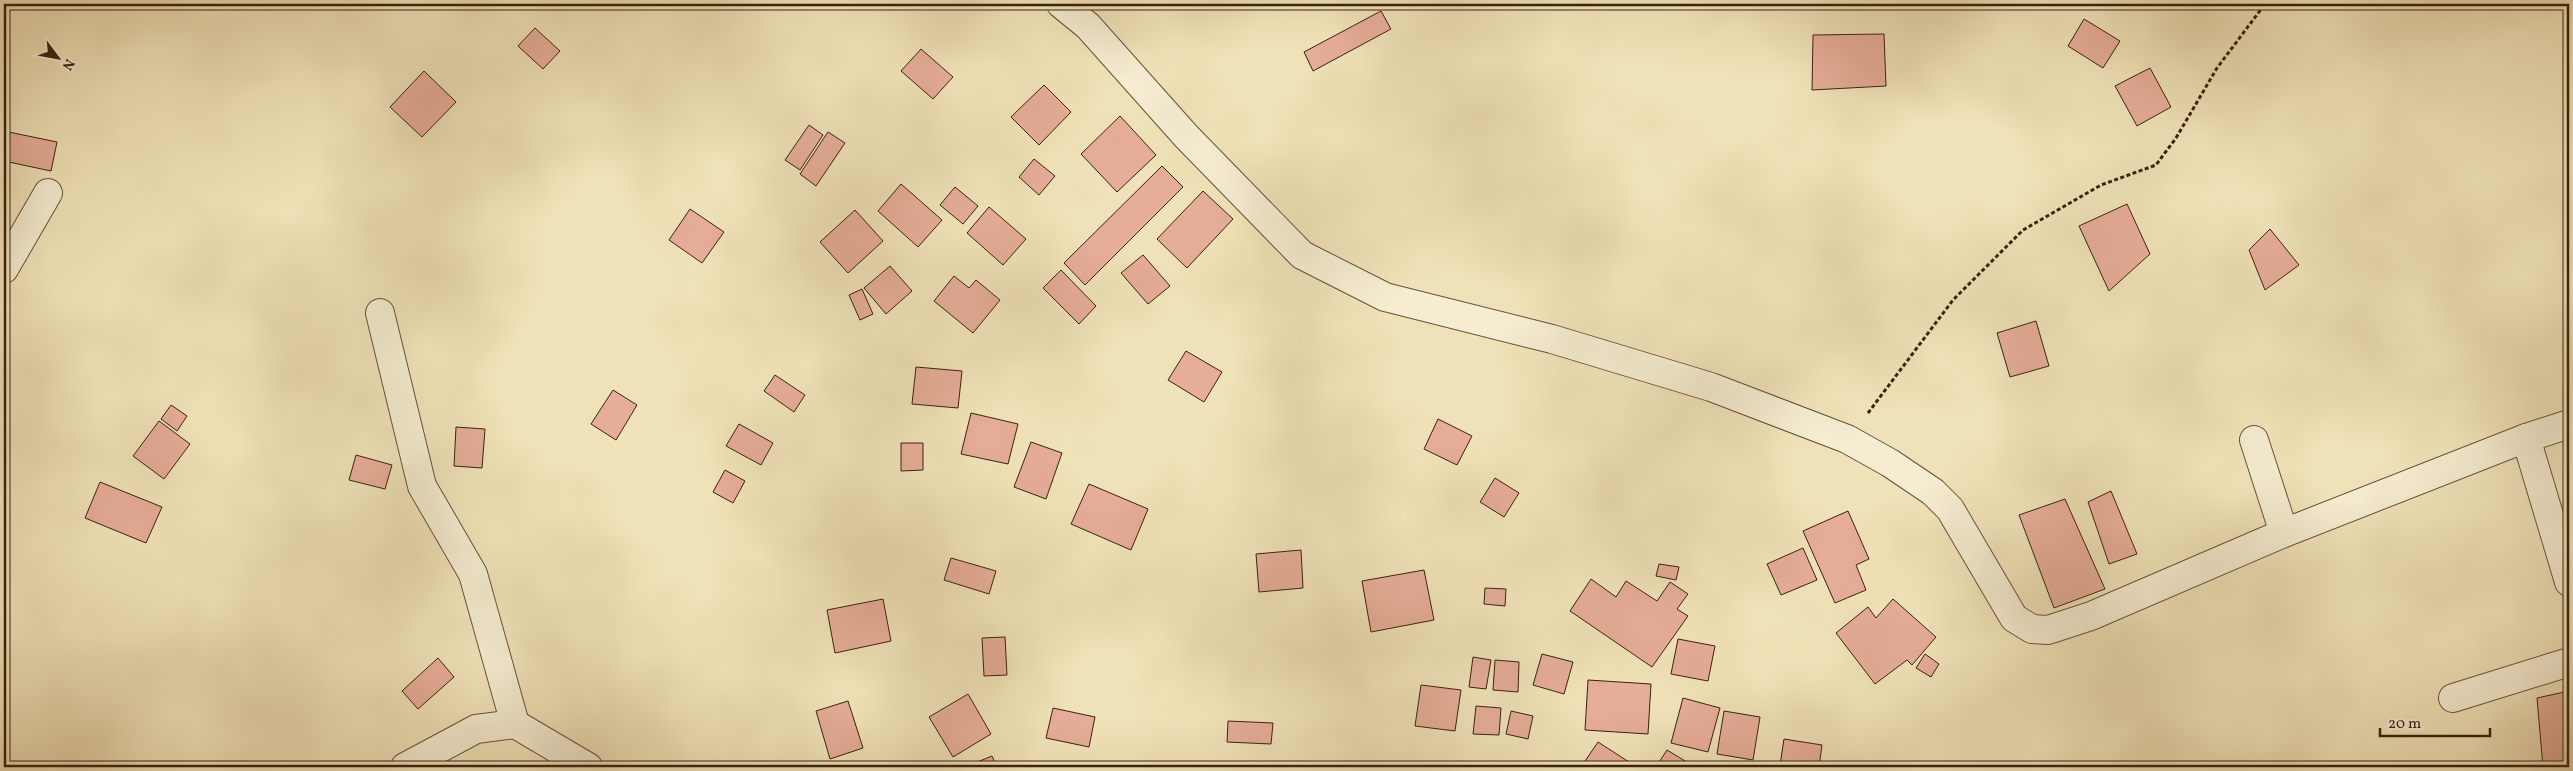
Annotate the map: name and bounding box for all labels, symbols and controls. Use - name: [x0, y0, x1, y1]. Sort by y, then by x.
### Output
- north arrow: [32, 32, 82, 82]
- text: N: [57, 55, 79, 73]
- scale bar: [2380, 706, 2490, 738]
- text: 20 m: [2388, 714, 2421, 735]

